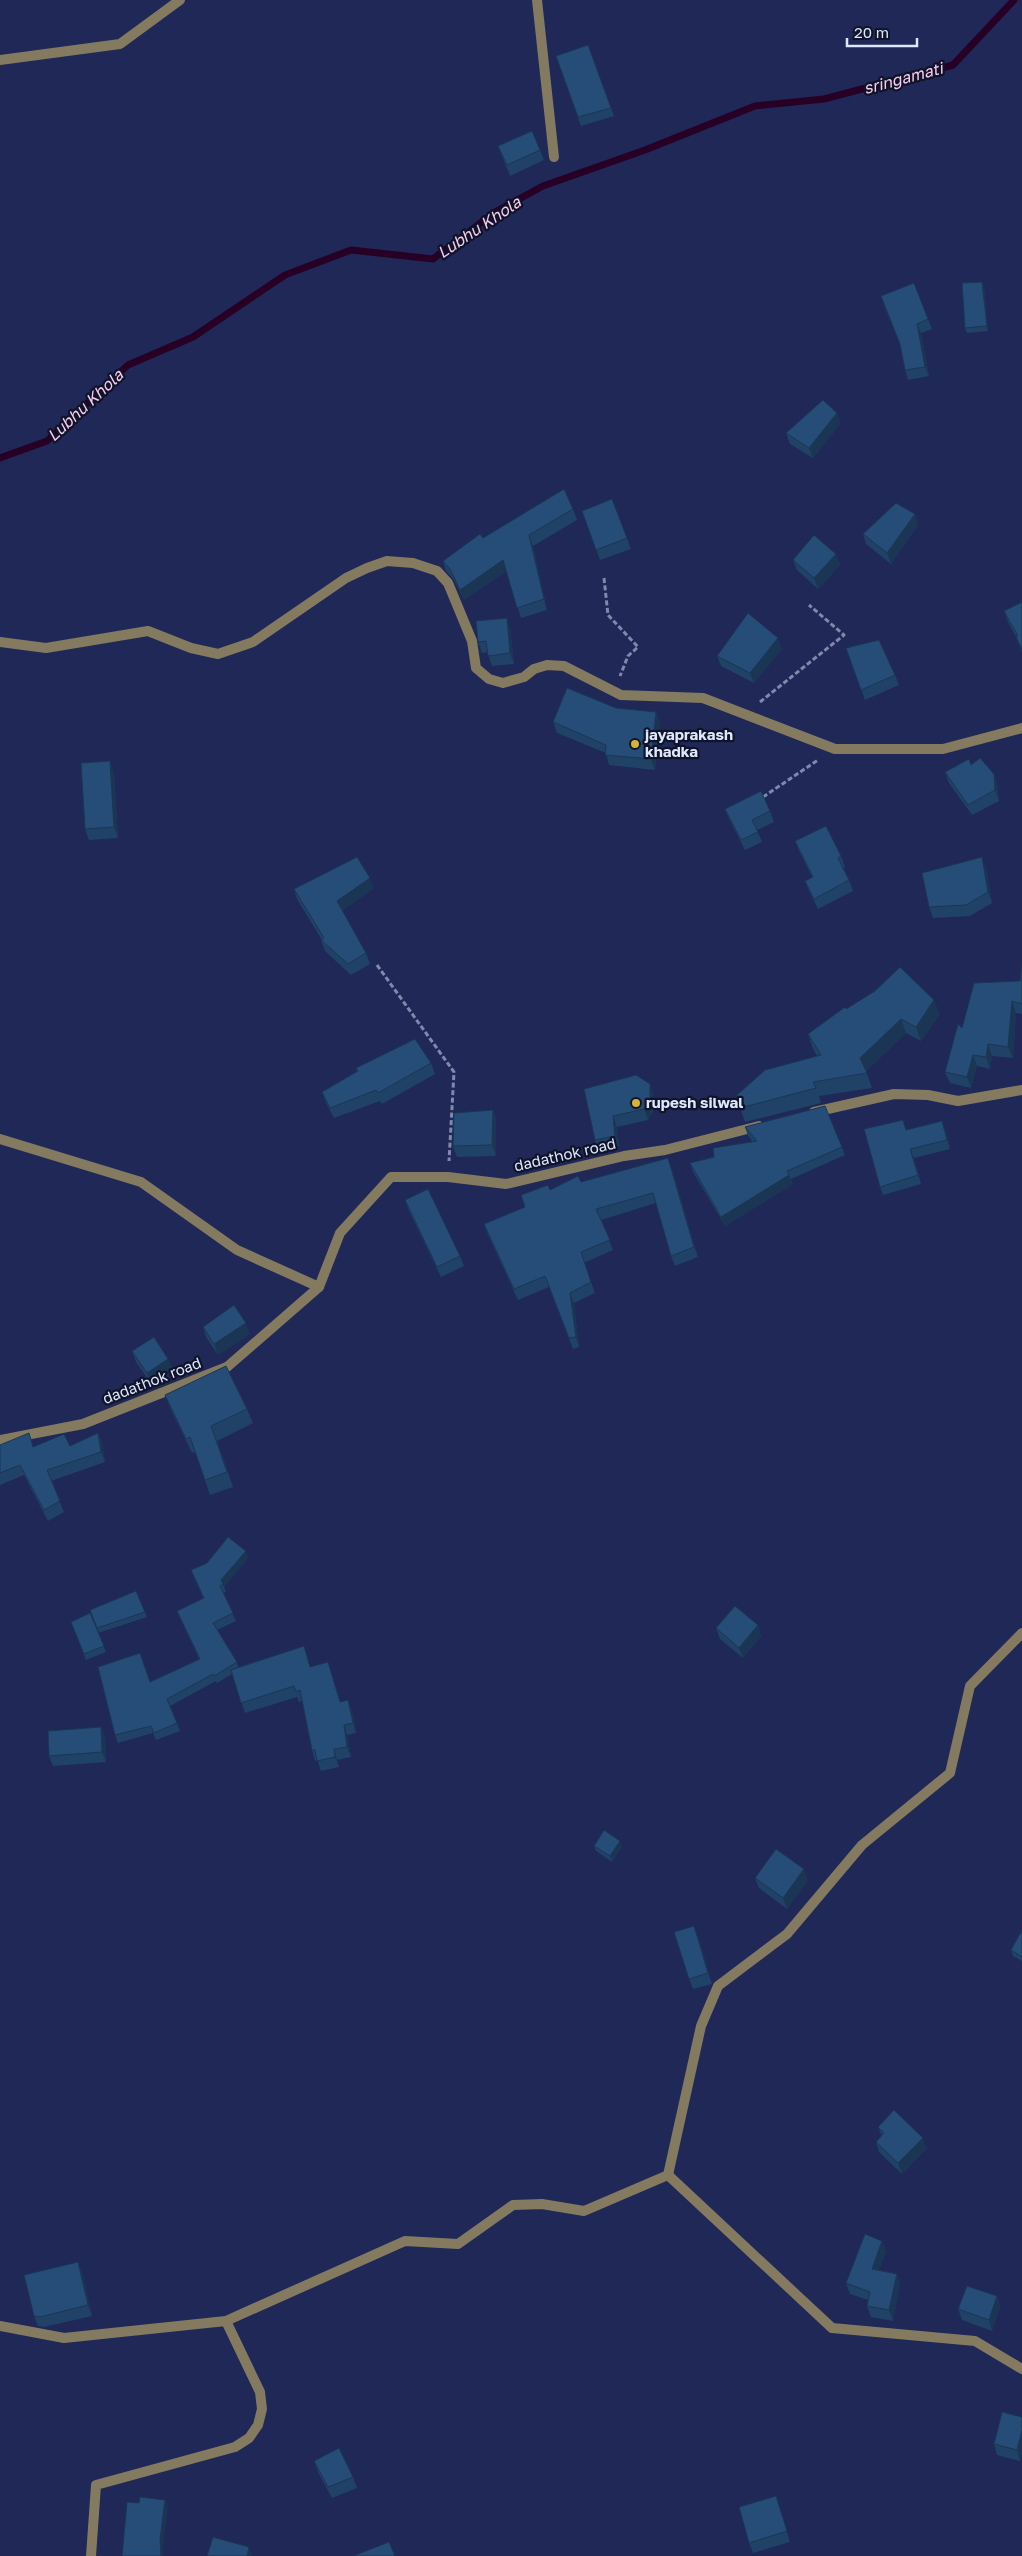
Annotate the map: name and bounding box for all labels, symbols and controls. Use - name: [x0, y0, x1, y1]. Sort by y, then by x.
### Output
- scale bar: [847, 15, 917, 47]
- text: 20 m: [854, 23, 889, 41]
- water label: sringamati: [861, 57, 947, 98]
- water label: Lubhu Khola: [433, 191, 525, 262]
- water label: Lubhu Khola: [43, 364, 128, 445]
- place label: jayaprakash khadka: [644, 725, 733, 760]
- marker: jayaprakash khadka: [629, 738, 641, 750]
- place label: rupesh silwal: [646, 1093, 743, 1111]
- marker: rupesh silwal: [630, 1097, 642, 1109]
- street label: dadathok road: [512, 1134, 618, 1175]
- street label: dadathok road: [100, 1353, 203, 1407]

